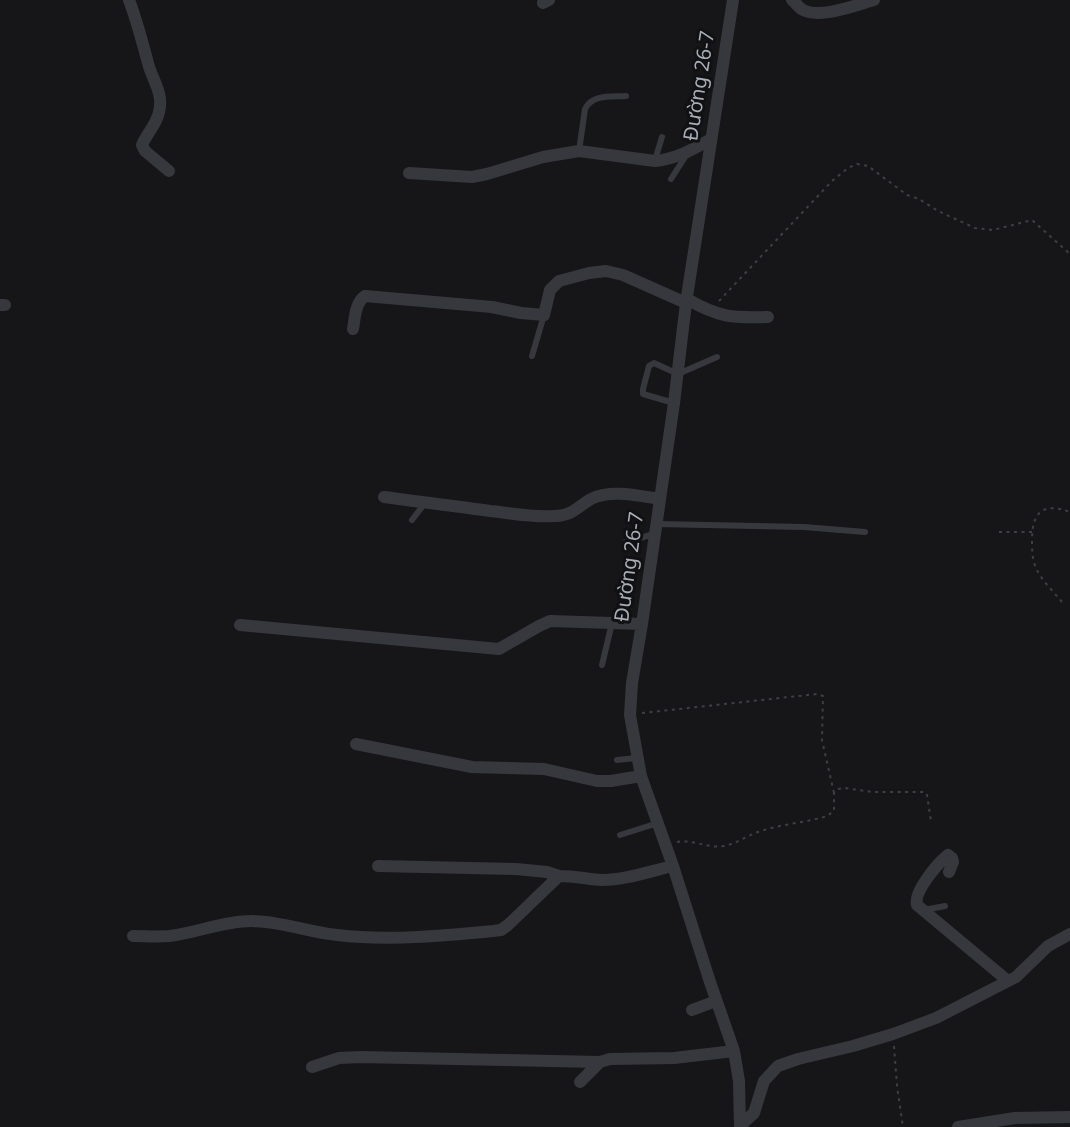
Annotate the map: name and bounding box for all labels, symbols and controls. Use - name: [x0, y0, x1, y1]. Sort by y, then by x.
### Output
- street label: Đường 26-7: [679, 29, 721, 143]
- street label: Đường 26-7: [610, 510, 650, 624]

